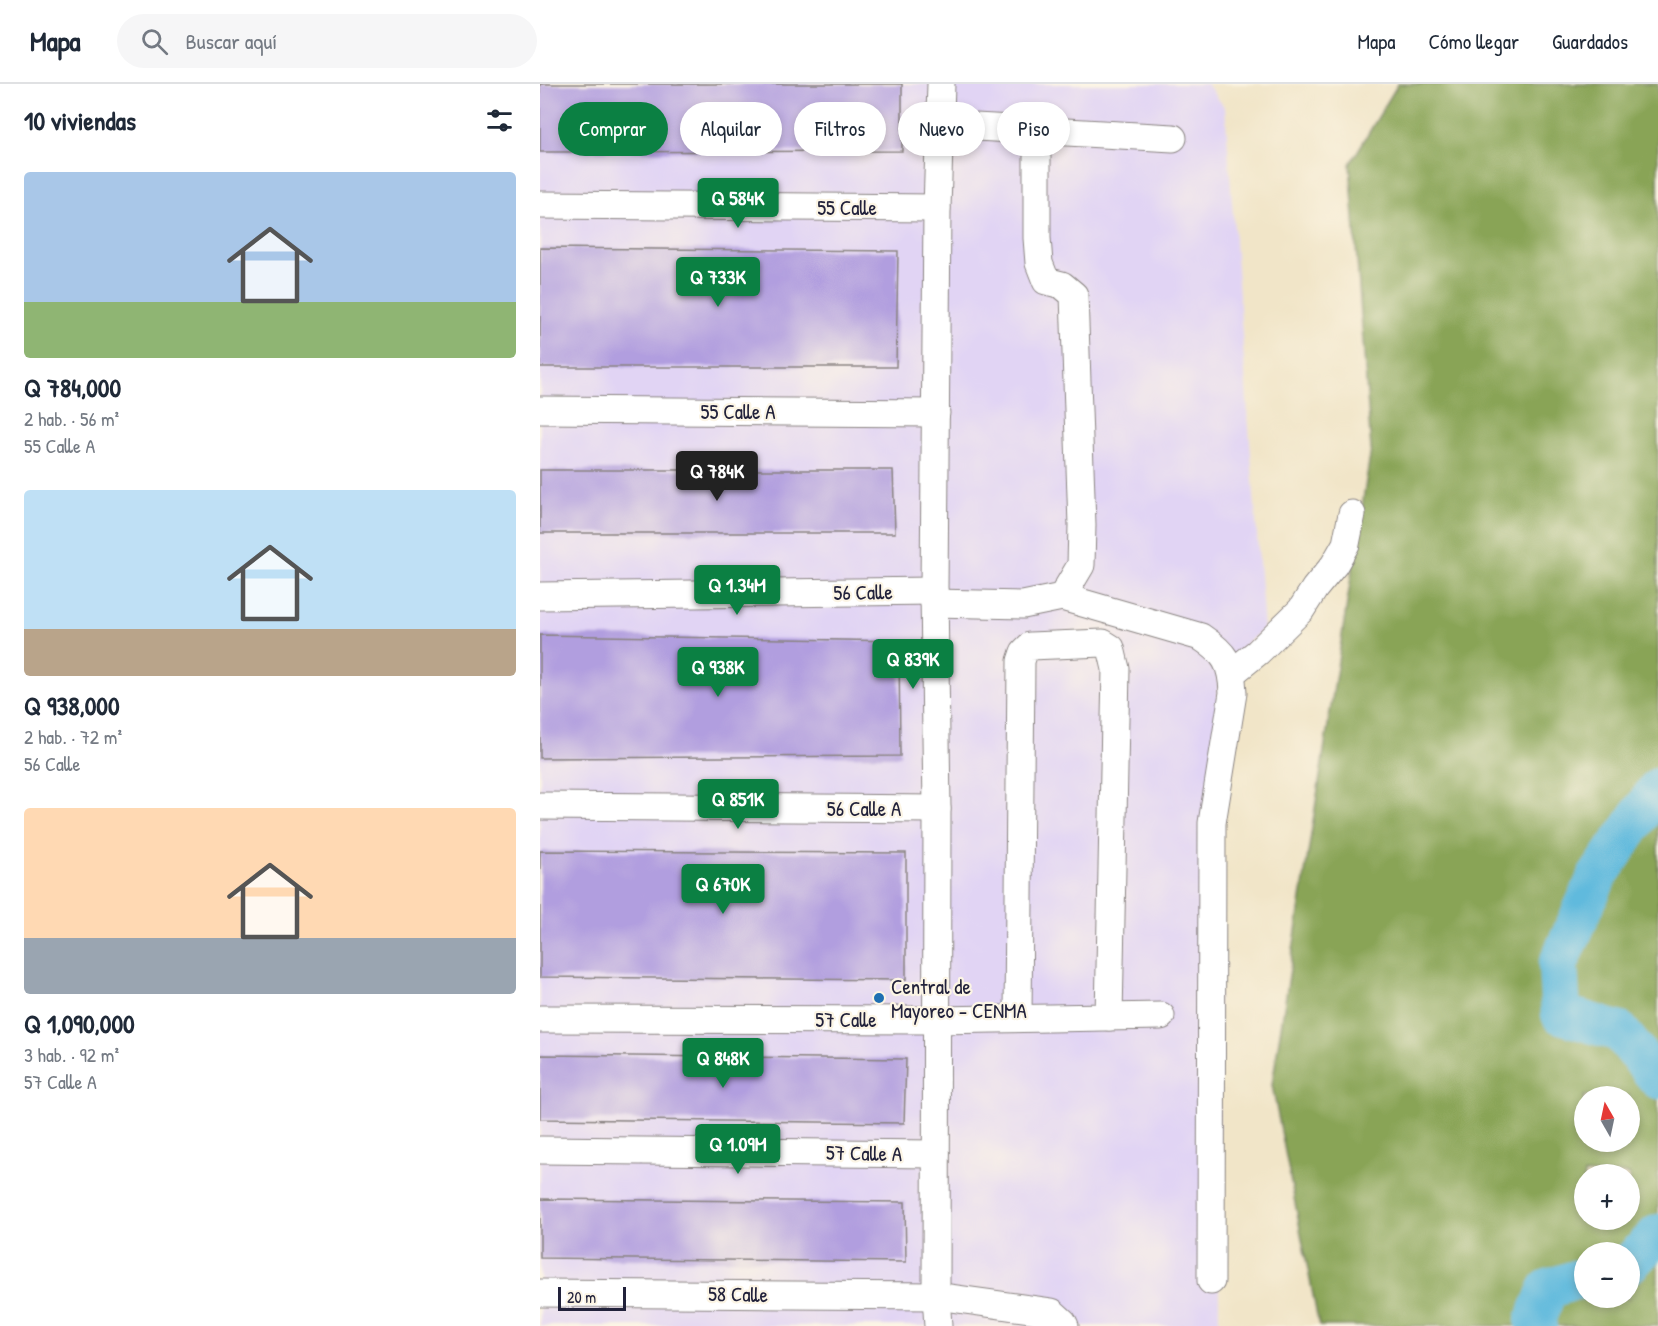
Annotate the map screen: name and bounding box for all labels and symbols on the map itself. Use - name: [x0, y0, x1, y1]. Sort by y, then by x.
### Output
- pin: Q 584K: [689, 178, 787, 229]
- street label: 55 Calle: [817, 193, 877, 222]
- pin: Q 733K: [669, 257, 767, 308]
- street label: 55 Calle A: [701, 397, 775, 426]
- pin: Q 784K: [668, 451, 766, 502]
- pin: Q 1.34M: [682, 565, 792, 616]
- street label: 56 Calle: [833, 577, 893, 607]
- pin: Q 839K: [864, 639, 962, 690]
- pin: Q 938K: [669, 647, 767, 698]
- pin: Q 851K: [689, 779, 787, 830]
- street label: 56 Calle A: [827, 794, 901, 823]
- pin: Q 670K: [674, 864, 772, 915]
- place label: Central de Mayoreo - CENMA: [891, 972, 1027, 1025]
- marker: Central de Mayoreo - CENMA: [872, 991, 886, 1005]
- street label: 57 Calle: [815, 1005, 877, 1034]
- pin: Q 848K: [674, 1038, 772, 1089]
- north arrow: [1574, 1086, 1640, 1152]
- pin: Q 1.09M: [683, 1124, 793, 1175]
- street label: 57 Calle A: [826, 1138, 902, 1168]
- street label: 58 Calle: [708, 1279, 768, 1309]
- scale bar: [558, 1284, 626, 1312]

